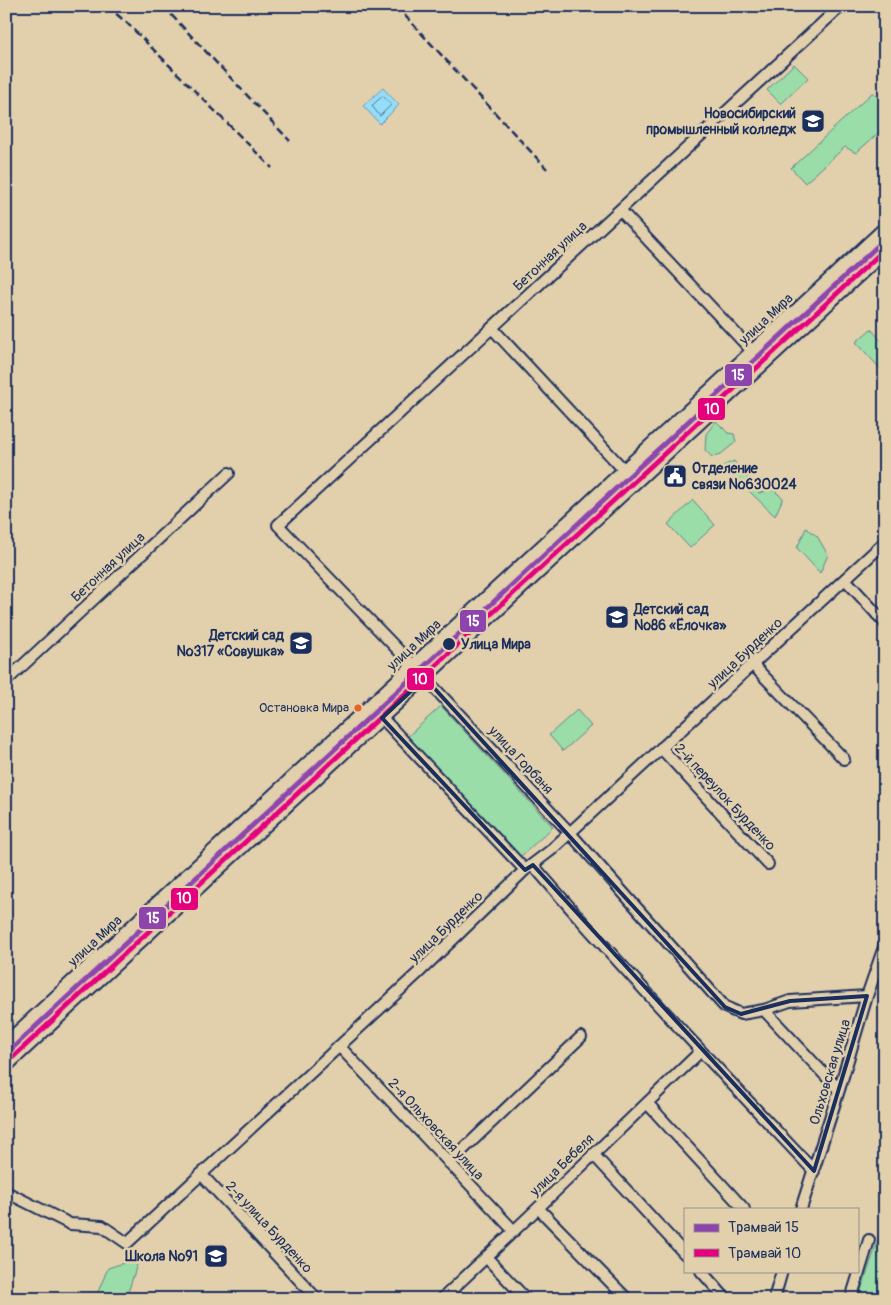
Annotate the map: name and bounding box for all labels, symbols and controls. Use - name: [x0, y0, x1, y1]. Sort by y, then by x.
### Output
- place label: Новосибирский промышленный колледж: [646, 105, 797, 138]
- school or university icon: Новосибирский промышленный колледж: [800, 108, 826, 134]
- street label: Бетонная улица: [510, 217, 590, 295]
- street label: улица Мира: [735, 290, 796, 349]
- line badge: 15: [724, 363, 753, 387]
- text: 15: [731, 367, 745, 384]
- line badge: 10: [697, 397, 726, 421]
- text: 10: [704, 401, 720, 418]
- place label: Отделение связи №630024: [691, 460, 797, 493]
- public building icon: Отделение связи №630024: [662, 463, 688, 489]
- street label: Бетонная улица: [68, 528, 148, 606]
- place label: Детский сад №86 «Ёлочка»: [633, 601, 727, 634]
- school or university icon: Детский сад №86 «Ёлочка»: [604, 604, 630, 630]
- line badge: 15: [459, 609, 487, 633]
- text: 15: [466, 613, 480, 630]
- street label: улица Бурденко: [703, 614, 786, 693]
- street label: улица Мира: [383, 616, 444, 675]
- place label: Детский сад №317 «Совушка»: [177, 627, 285, 660]
- school or university icon: Детский сад №317 «Совушка»: [288, 630, 314, 656]
- marker: Улица Мира: [441, 636, 457, 652]
- place label: Улица Мира: [461, 636, 531, 653]
- line badge: 10: [406, 667, 435, 691]
- text: 10: [412, 671, 428, 688]
- place label: Остановка Мира: [259, 700, 349, 716]
- marker: Остановка Мира: [353, 703, 363, 713]
- street label: улица Горбаня: [484, 722, 557, 798]
- street label: 2-й переулок Бурденко: [671, 740, 779, 854]
- line badge: 10: [170, 887, 199, 911]
- street label: улица Бурденко: [405, 887, 487, 967]
- text: 10: [176, 890, 192, 907]
- line badge: 15: [138, 906, 167, 930]
- text: 15: [146, 910, 160, 927]
- street label: улица Мира: [64, 912, 125, 971]
- street label: Ольховская улица: [806, 1017, 854, 1127]
- street label: 2-я Ольховская улица: [384, 1075, 488, 1183]
- street label: улица Бебеля: [526, 1130, 597, 1200]
- street label: 2-я улица Бурденко: [222, 1178, 316, 1277]
- legend: [684, 1208, 858, 1272]
- text: Трамвай 15: [728, 1218, 799, 1237]
- school or university icon: Школа №91: [203, 1243, 229, 1269]
- text: Трамвай 10: [728, 1244, 801, 1263]
- place label: Школа №91: [124, 1248, 198, 1265]

